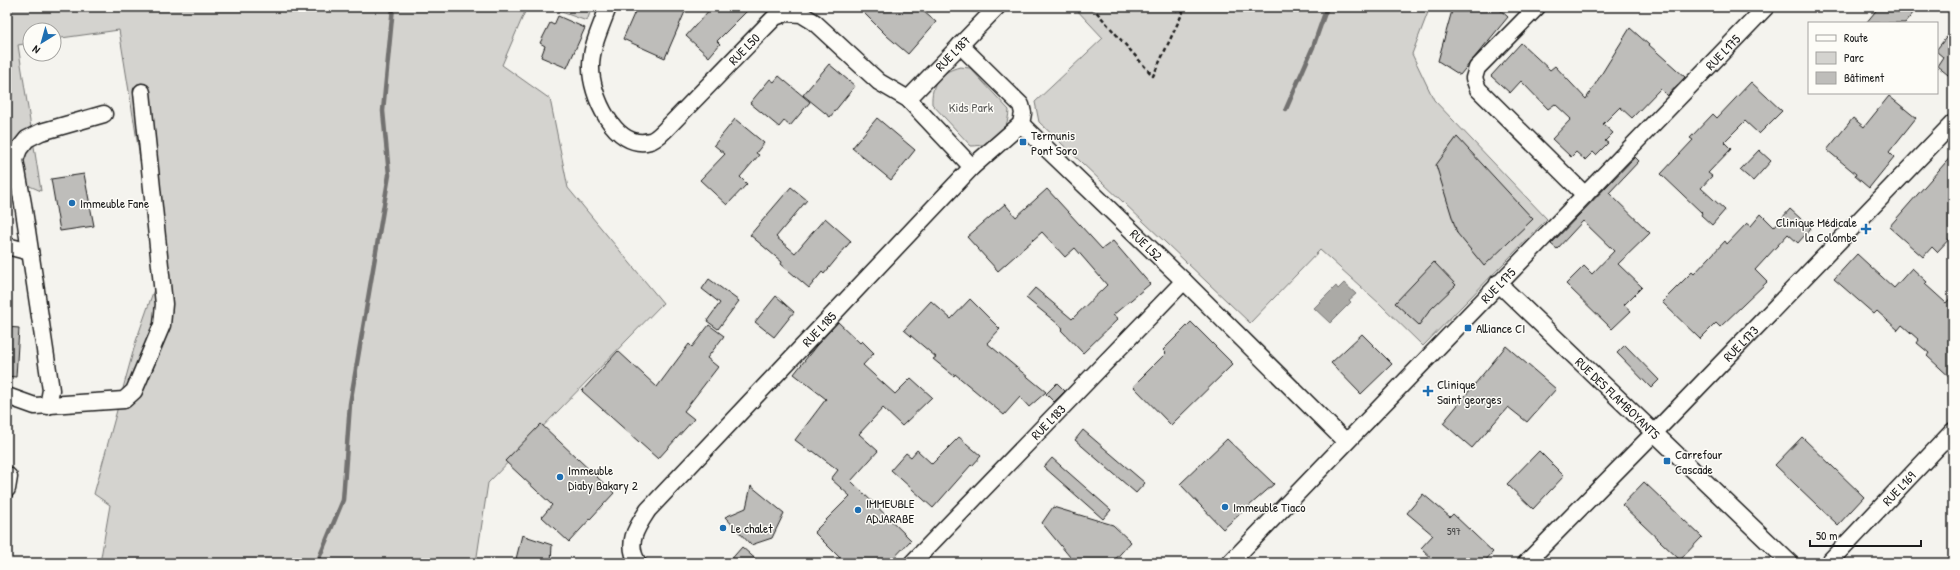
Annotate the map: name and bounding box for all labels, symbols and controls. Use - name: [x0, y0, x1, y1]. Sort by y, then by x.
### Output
- north arrow: [22, 22, 62, 62]
- legend: [1808, 22, 1938, 94]
- street label: RUE L50: [724, 29, 764, 69]
- text: Route: [1844, 29, 1868, 46]
- street label: RUE L175: [1701, 30, 1745, 74]
- street label: RUE L187: [931, 31, 974, 75]
- text: N: [29, 43, 43, 57]
- text: Parc: [1844, 49, 1864, 66]
- text: Bâtiment: [1844, 69, 1885, 86]
- park label: Kids Park: [949, 98, 994, 116]
- place label: Termunis Pont Soro: [1031, 126, 1077, 159]
- marker: Termunis Pont Soro: [1018, 137, 1028, 147]
- place label: Immeuble Fane: [80, 194, 149, 212]
- marker: Immeuble Fane: [67, 198, 77, 208]
- place label: Clinique Médicale la Colombe: [1776, 213, 1857, 246]
- marker: Clinique Médicale la Colombe: [1860, 223, 1872, 235]
- street label: RUE L52: [1126, 225, 1166, 264]
- street label: RUE L175: [1476, 263, 1520, 307]
- street label: RUE L185: [798, 307, 841, 351]
- place label: Alliance CI: [1476, 319, 1525, 337]
- street label: RUE L173: [1719, 321, 1762, 365]
- marker: Alliance CI: [1463, 323, 1473, 333]
- street label: RUE DES FLAMBOYANTS: [1571, 353, 1664, 443]
- place label: Clinique Saint georges: [1437, 375, 1501, 408]
- marker: Clinique Saint georges: [1422, 385, 1434, 397]
- street label: RUE L183: [1027, 400, 1070, 444]
- place label: Carrefour Cascade: [1675, 445, 1723, 478]
- marker: Carrefour Cascade: [1662, 456, 1672, 466]
- place label: Immeuble Diaby Bakary 2: [568, 461, 638, 494]
- street label: RUE L169: [1878, 467, 1920, 509]
- marker: Immeuble Diaby Bakary 2: [555, 472, 565, 482]
- place label: IMMEUBLE ADJARABE: [866, 494, 915, 527]
- place label: Immeuble Tiaco: [1233, 498, 1305, 516]
- marker: Immeuble Tiaco: [1220, 502, 1230, 512]
- marker: IMMEUBLE ADJARABE: [853, 505, 863, 515]
- place label: Le chalet: [731, 519, 773, 537]
- scale bar: [1810, 522, 1921, 548]
- marker: Le chalet: [718, 523, 728, 533]
- house number: 597: [1447, 524, 1461, 538]
- text: 50 m: [1816, 527, 1837, 544]

